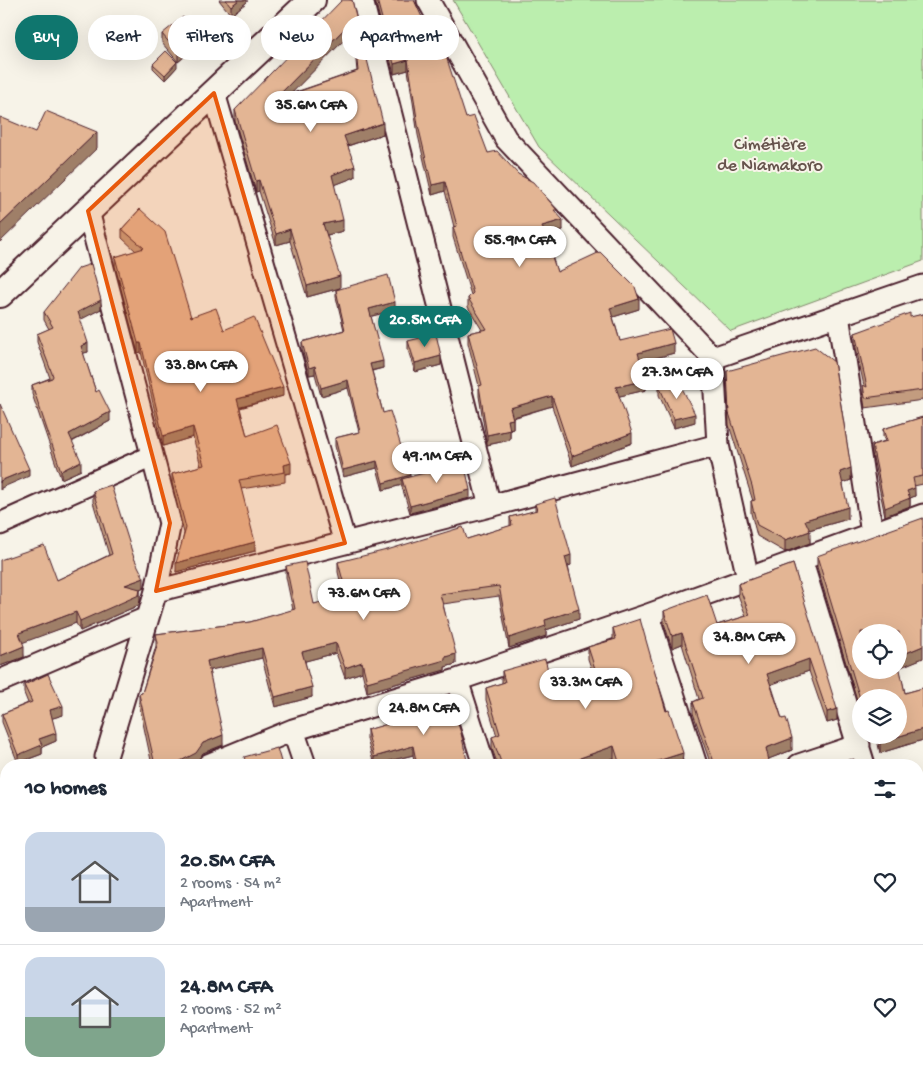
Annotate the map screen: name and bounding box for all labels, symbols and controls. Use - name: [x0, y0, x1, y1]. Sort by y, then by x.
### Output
- chip: Buy: [15, 15, 78, 60]
- chip: Rent: [88, 15, 158, 60]
- chip: Filters: [168, 15, 251, 60]
- chip: New: [261, 15, 332, 60]
- chip: Apartment: [342, 15, 459, 60]
- pin: 35.6M CFA: [254, 90, 368, 133]
- text: 35.6M CFA: [275, 97, 347, 116]
- park label: Cimétière de Niamakoro: [717, 135, 823, 177]
- pin: 55.9M CFA: [463, 226, 577, 268]
- text: 55.9M CFA: [484, 232, 556, 251]
- pin: 20.5M CFA: [368, 306, 482, 348]
- text: 20.5M CFA: [389, 312, 461, 331]
- pin: 33.8M CFA: [144, 350, 258, 393]
- text: 33.8M CFA: [165, 357, 237, 376]
- pin: 27.3M CFA: [620, 358, 734, 400]
- text: 27.3M CFA: [642, 364, 712, 383]
- pin: 49.1M CFA: [380, 442, 494, 484]
- text: 49.1M CFA: [403, 448, 471, 467]
- pin: 73.6M CFA: [307, 578, 421, 621]
- text: 73.6M CFA: [329, 585, 399, 604]
- pin: 34.8M CFA: [692, 622, 806, 665]
- map controls: [852, 624, 907, 744]
- button: locate: [852, 624, 907, 679]
- text: 34.8M CFA: [714, 629, 784, 648]
- pin: 33.3M CFA: [529, 668, 643, 710]
- text: 33.3M CFA: [550, 674, 622, 693]
- button: layers: [852, 689, 907, 744]
- pin: 24.8M CFA: [367, 694, 481, 736]
- text: 24.8M CFA: [389, 700, 459, 719]
- icon: filters: [871, 775, 899, 803]
- text: 10 homes: [25, 777, 106, 802]
- text: 20.5M CFA: [180, 850, 274, 875]
- icon: home: [65, 852, 125, 912]
- icon: heart: [871, 868, 899, 896]
- text: 2 rooms · 54 m²: [180, 875, 281, 894]
- text: Apartment: [180, 894, 252, 913]
- text: 24.8M CFA: [180, 976, 272, 1001]
- icon: home: [65, 977, 125, 1037]
- icon: heart: [871, 993, 899, 1021]
- text: 2 rooms · 52 m²: [180, 1001, 282, 1020]
- text: Apartment: [180, 1020, 252, 1039]

